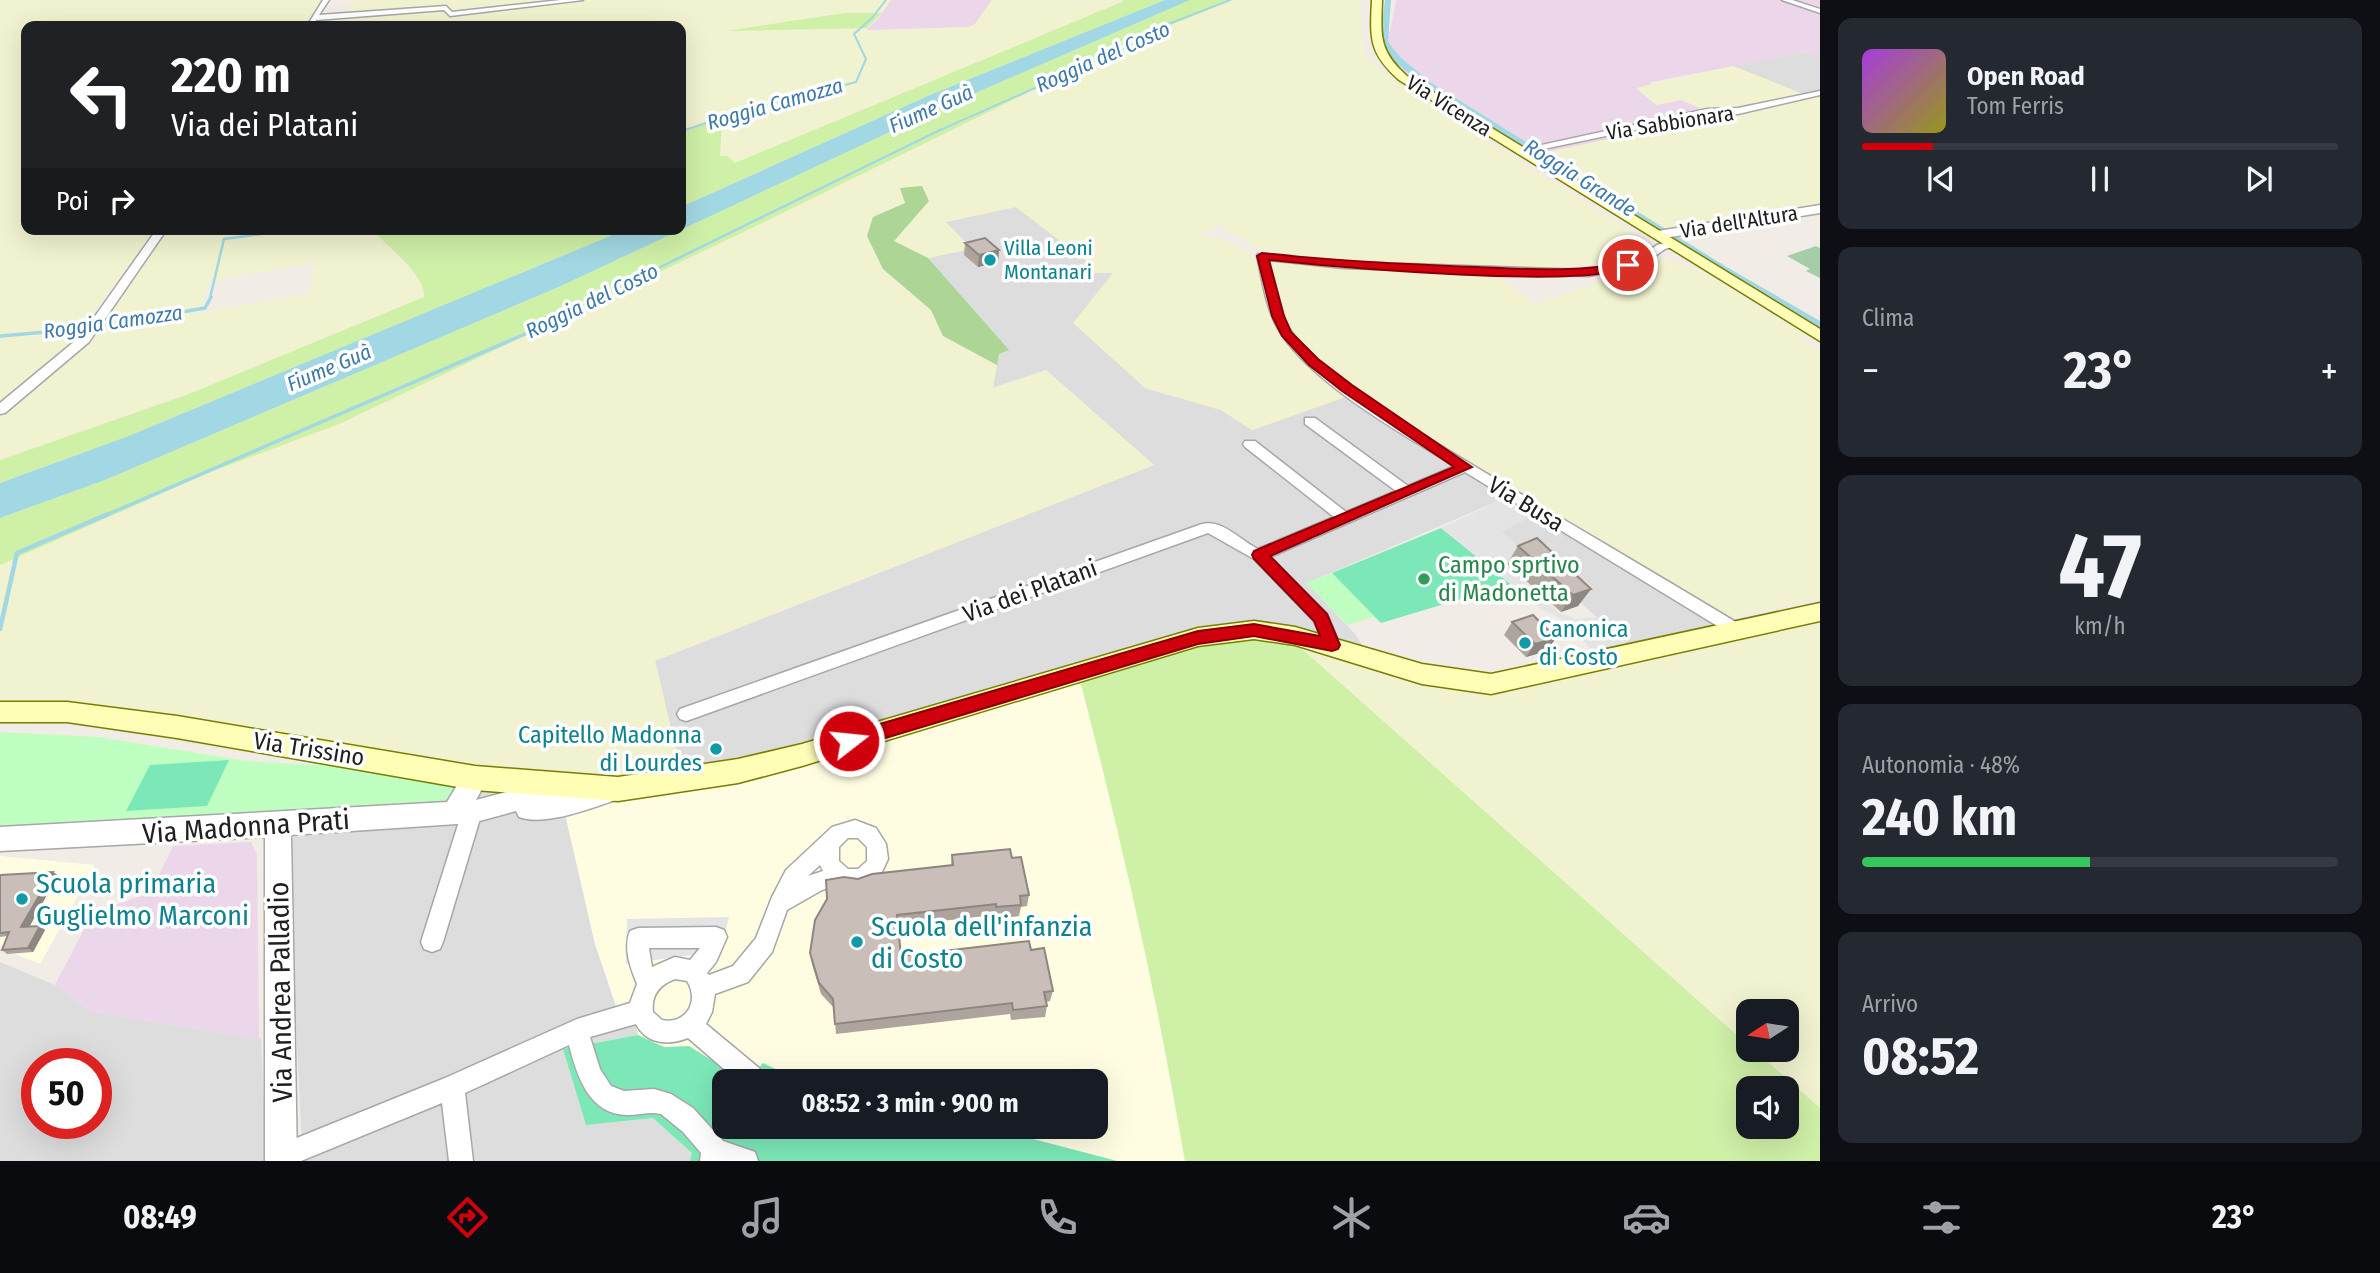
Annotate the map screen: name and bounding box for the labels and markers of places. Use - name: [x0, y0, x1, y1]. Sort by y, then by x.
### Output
- place label: Villa Leoni Montanari: [1004, 235, 1093, 285]
- pin: [1598, 235, 1658, 295]
- marker: Villa Leoni Montanari: [982, 252, 998, 268]
- place label: Campo sprtivo di Madonetta: [1438, 551, 1580, 607]
- marker: Campo sprtivo di Madonetta: [1416, 571, 1432, 587]
- place label: Canonica di Costo: [1539, 615, 1628, 671]
- marker: Canonica di Costo: [1517, 635, 1533, 651]
- place label: Capitello Madonna di Lourdes: [518, 721, 702, 777]
- marker: Capitello Madonna di Lourdes: [708, 741, 724, 757]
- place label: Scuola primaria Guglielmo Marconi: [36, 867, 249, 932]
- marker: Scuola primaria Guglielmo Marconi: [14, 891, 30, 907]
- place label: Scuola dell'infanzia di Costo: [871, 910, 1093, 975]
- marker: Scuola dell'infanzia di Costo: [849, 934, 865, 950]

